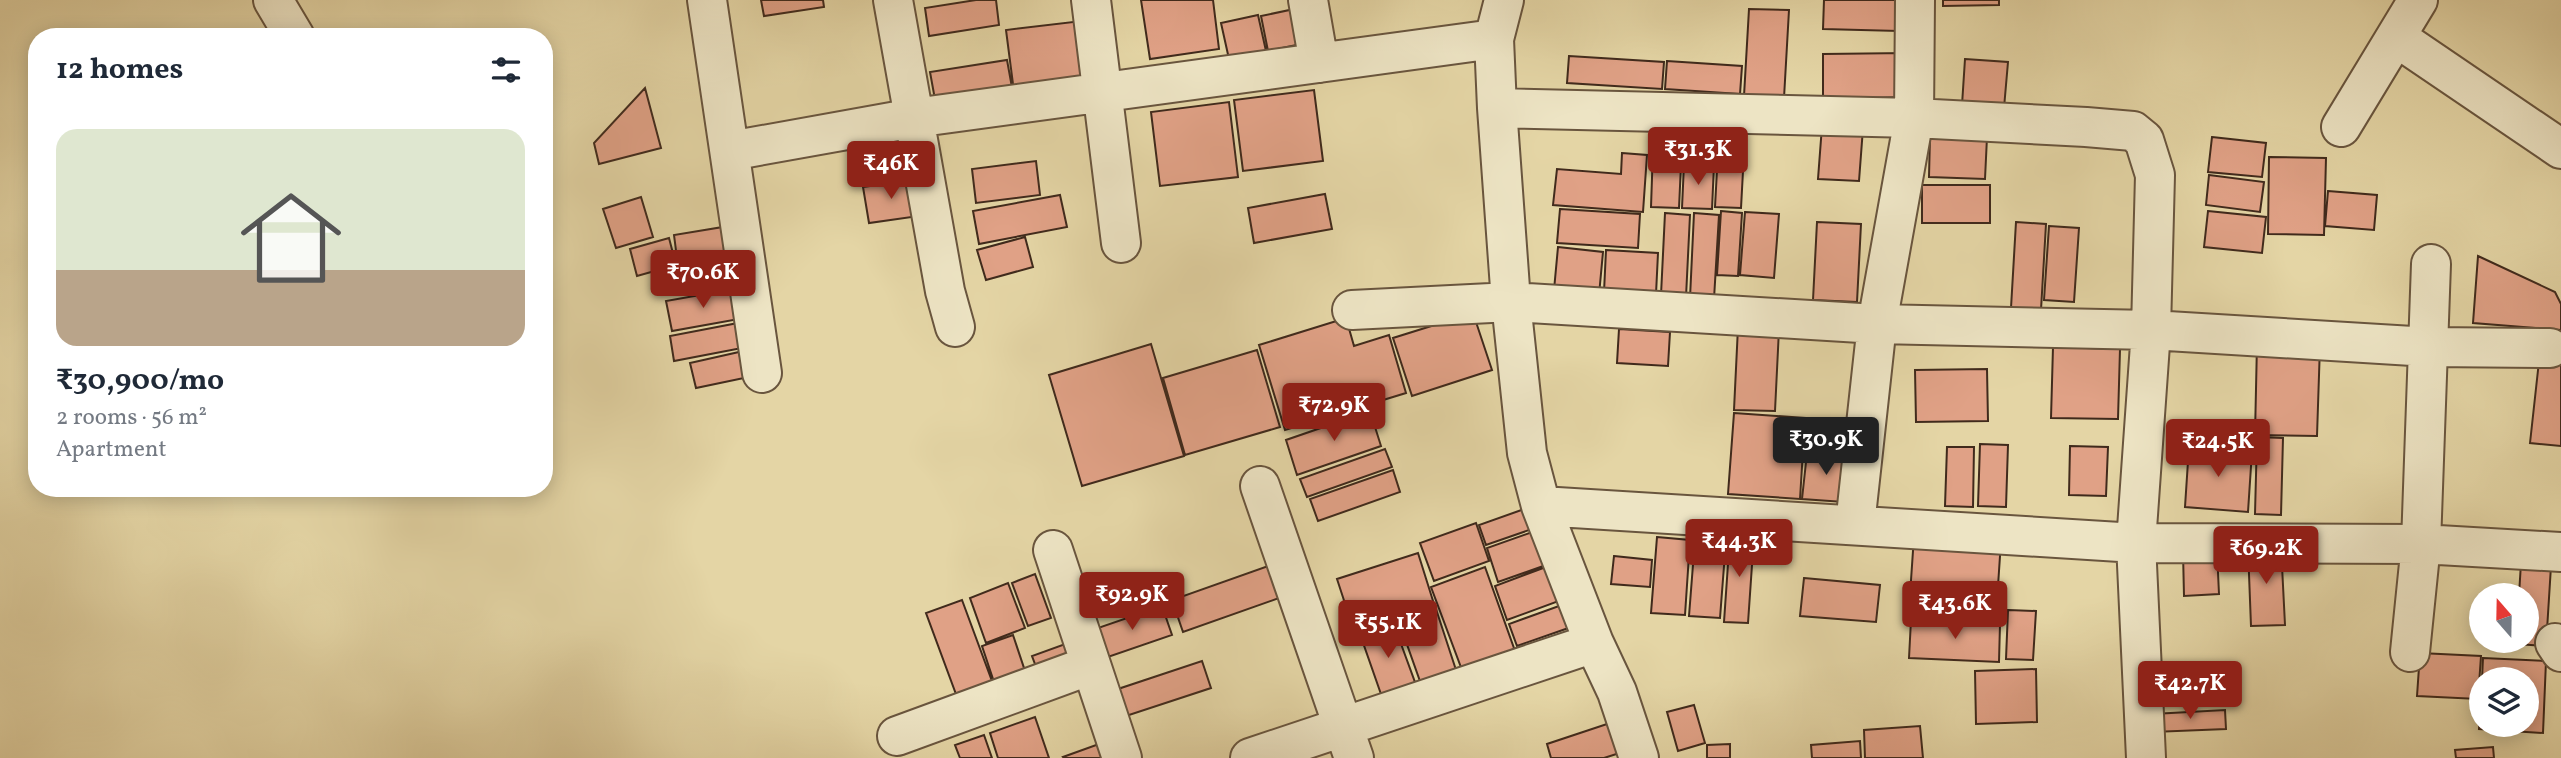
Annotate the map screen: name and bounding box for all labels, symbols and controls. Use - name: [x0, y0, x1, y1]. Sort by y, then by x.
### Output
- text: 12 homes: [56, 49, 183, 91]
- icon: filters: [487, 51, 525, 89]
- pin: ₹31.3K: [1641, 128, 1755, 187]
- text: ₹31.3K: [1664, 134, 1732, 166]
- pin: ₹46K: [850, 142, 932, 201]
- text: ₹46K: [863, 148, 919, 180]
- icon: home: [228, 175, 354, 301]
- pin: ₹70.6K: [646, 250, 760, 310]
- text: ₹70.6K: [667, 257, 739, 289]
- text: ₹30,900/mo: [56, 360, 224, 402]
- pin: ₹72.9K: [1277, 384, 1391, 443]
- text: ₹72.9K: [1298, 390, 1370, 422]
- text: 2 rooms · 56 m²: [56, 402, 207, 434]
- pin: ₹30.9K: [1769, 418, 1883, 477]
- pin: ₹24.5K: [2161, 420, 2275, 479]
- text: ₹30.9K: [1789, 424, 1863, 456]
- text: ₹24.5K: [2182, 426, 2254, 458]
- text: Apartment: [56, 434, 167, 466]
- pin: ₹44.3K: [1682, 520, 1796, 579]
- text: ₹44.3K: [1701, 526, 1777, 558]
- pin: ₹69.2K: [2209, 526, 2323, 586]
- text: ₹69.2K: [2229, 533, 2303, 565]
- pin: ₹92.9K: [1075, 572, 1189, 632]
- text: ₹92.9K: [1095, 579, 1169, 611]
- pin: ₹43.6K: [1898, 582, 2012, 641]
- north arrow: [2469, 583, 2539, 653]
- map controls: [2469, 583, 2539, 737]
- text: ₹43.6K: [1918, 588, 1992, 620]
- pin: ₹55.1K: [1331, 600, 1445, 660]
- text: ₹55.1K: [1354, 607, 1422, 639]
- pin: ₹42.7K: [2133, 662, 2247, 721]
- button: layers: [2469, 667, 2539, 737]
- text: ₹42.7K: [2154, 668, 2226, 700]

